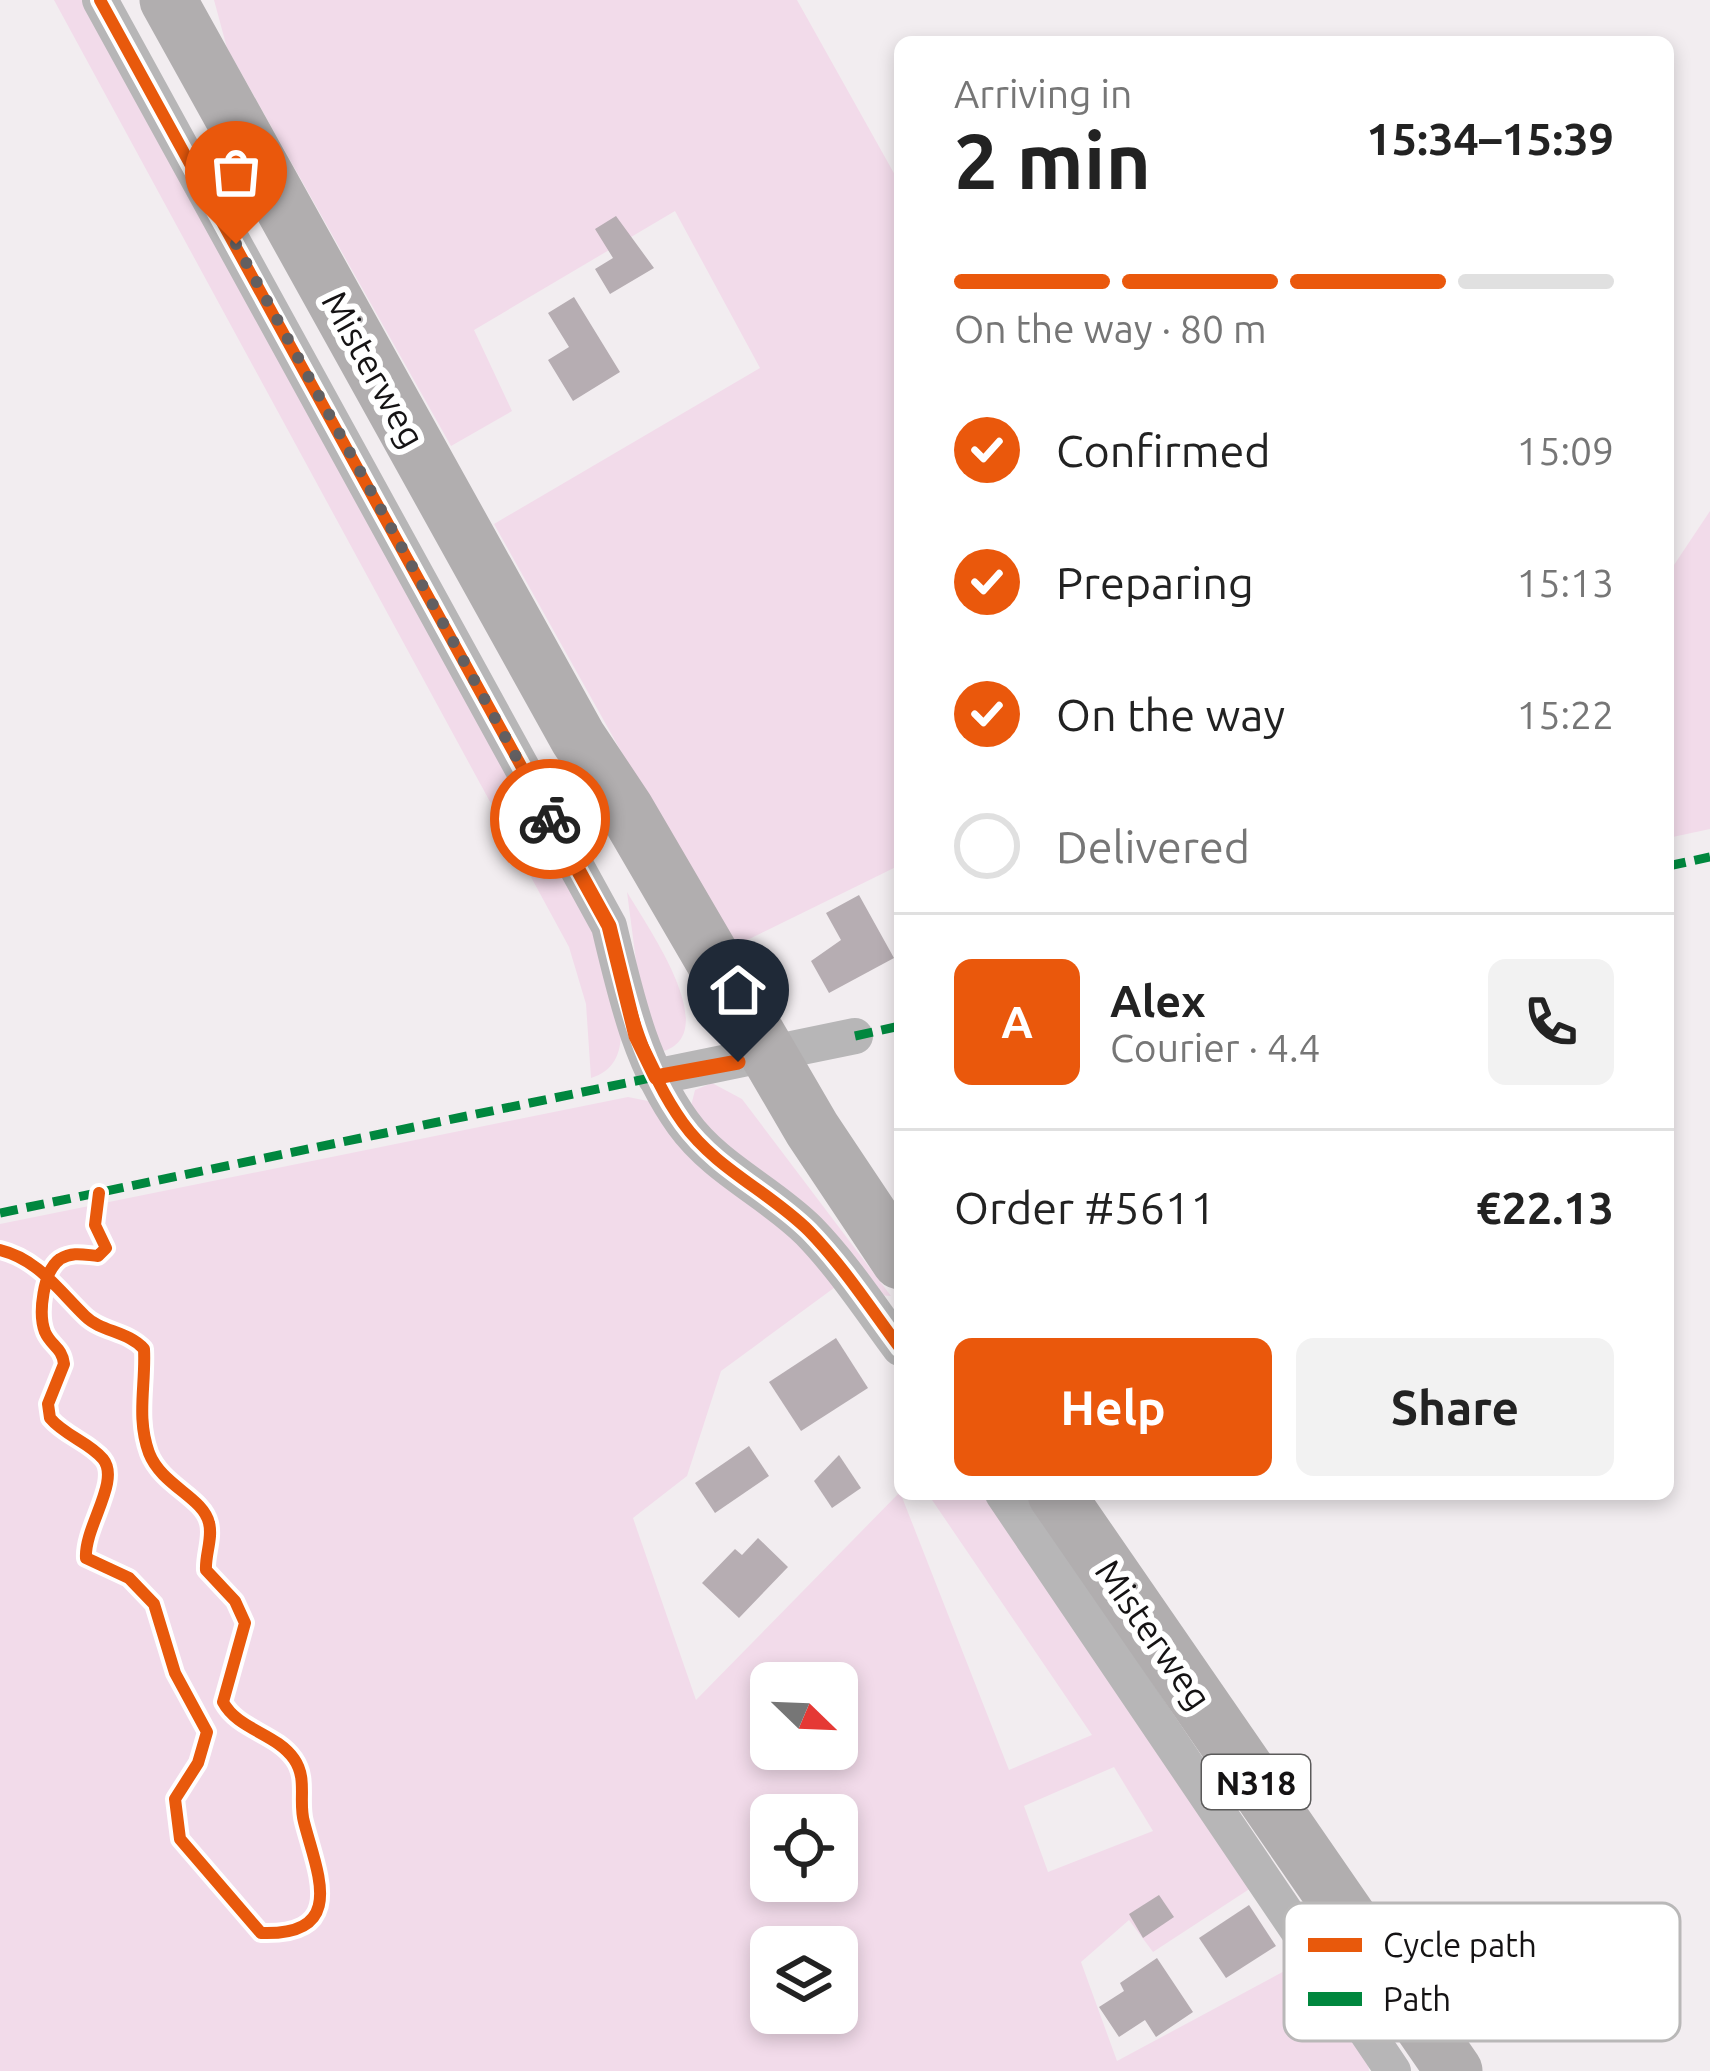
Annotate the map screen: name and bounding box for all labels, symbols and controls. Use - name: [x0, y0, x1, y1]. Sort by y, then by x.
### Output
- text: Arriving in: [954, 72, 1132, 115]
- text: 15:34–15:39: [1366, 113, 1614, 164]
- text: 2 min: [954, 116, 1151, 204]
- pin: [185, 121, 287, 244]
- icon: bag: [203, 139, 269, 205]
- street label: Misterweg: [314, 284, 434, 454]
- text: On the way · 80 m: [954, 307, 1267, 350]
- icon: check: [954, 417, 1020, 483]
- text: Confirmed: [1056, 425, 1271, 476]
- text: 15:09: [1516, 429, 1614, 472]
- icon: check: [954, 549, 1020, 615]
- text: Preparing: [1056, 557, 1254, 608]
- text: 15:13: [1516, 561, 1614, 604]
- icon: check: [954, 681, 1020, 747]
- text: On the way: [1056, 689, 1285, 740]
- text: 15:22: [1516, 693, 1614, 736]
- courier: [490, 759, 610, 879]
- icon: bike: [517, 786, 583, 852]
- text: Delivered: [1056, 821, 1250, 872]
- pin: [687, 939, 789, 1062]
- icon: home: [705, 957, 771, 1023]
- button: phone: [1488, 959, 1614, 1085]
- text: Alex: [1110, 975, 1206, 1026]
- text: A: [1001, 996, 1033, 1047]
- text: Courier · 4.4: [1110, 1026, 1321, 1069]
- text: Order #5611: [954, 1182, 1216, 1233]
- text: €22.13: [1476, 1182, 1614, 1233]
- button: Help: [954, 1338, 1272, 1476]
- button: Share: [1296, 1338, 1614, 1476]
- street label: Misterweg: [1088, 1552, 1220, 1716]
- north arrow: [750, 1662, 858, 1770]
- map controls: [750, 1662, 858, 2034]
- road number: N318: [1202, 1755, 1310, 1809]
- button: locate: [750, 1794, 858, 1902]
- legend: [1284, 1903, 1680, 2041]
- button: layers: [750, 1926, 858, 2034]
- text: Cycle path: [1383, 1926, 1537, 1963]
- text: Path: [1383, 1980, 1451, 2017]

